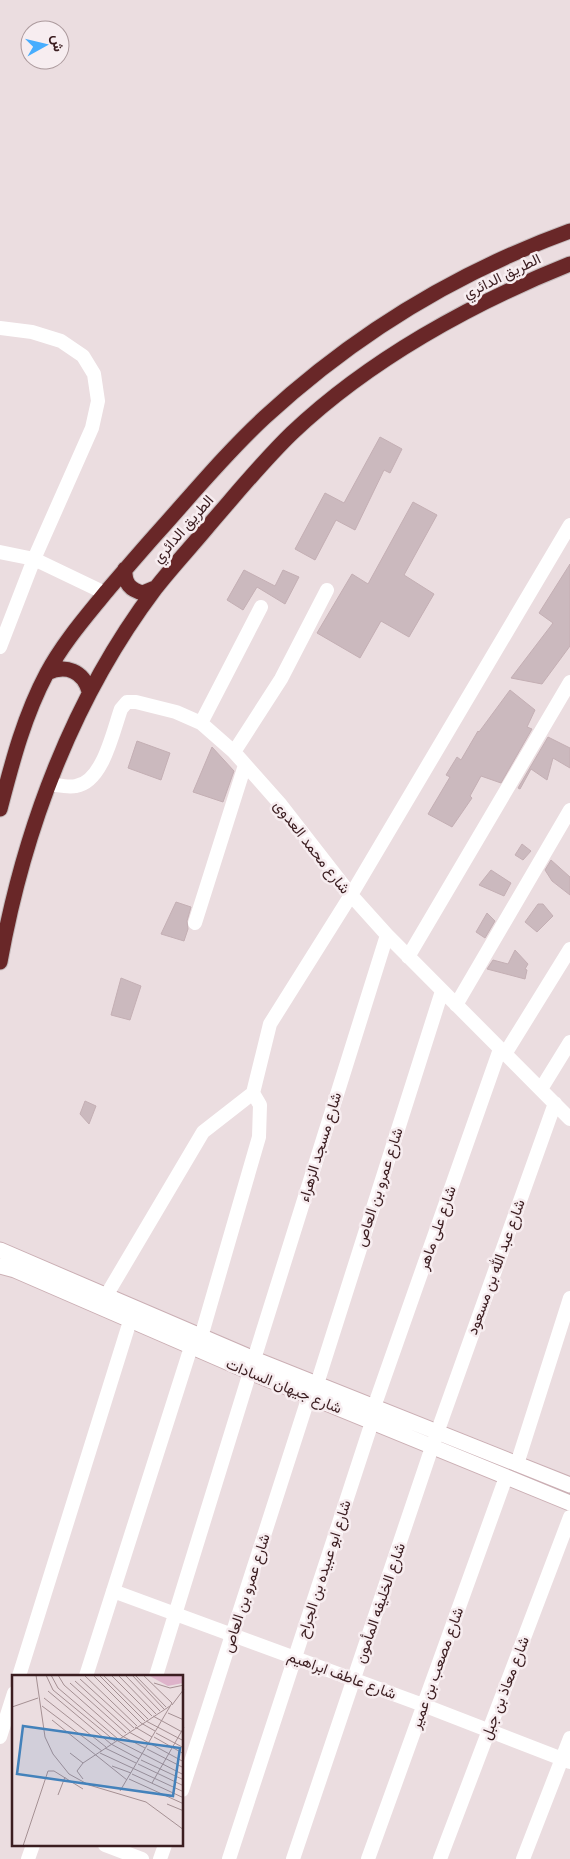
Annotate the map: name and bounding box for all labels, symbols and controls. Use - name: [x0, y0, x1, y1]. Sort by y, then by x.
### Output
- north arrow: [20, 20, 70, 70]
- text: ش: [48, 34, 67, 53]
- street label: الطريق الدائري: [460, 250, 545, 306]
- street label: الطريق الدائري: [149, 491, 220, 569]
- street label: شارع محمد العدوى: [268, 797, 354, 899]
- street label: شارع مسجد الزهراء: [295, 1090, 347, 1204]
- street label: شارع عمرو بن العاص: [351, 1125, 409, 1249]
- street label: شارع على ماهر: [414, 1183, 462, 1274]
- street label: شارع عبد الله بن مسعود: [463, 1197, 531, 1338]
- street label: شارع جيهان السادات: [223, 1355, 345, 1419]
- street label: شارع ابو عبيده بن الجراح: [293, 1498, 357, 1641]
- street label: شارع عمرو بن العاص: [218, 1531, 276, 1655]
- street label: شارع الخليفه المأمون: [351, 1540, 411, 1666]
- street label: شارع مصعب بن عمير: [406, 1605, 469, 1733]
- street label: شارع معاذ بن جبل: [477, 1634, 535, 1743]
- street label: شارع عاطف ابراهيم: [285, 1647, 399, 1705]
- inset map: [12, 1675, 184, 1846]

